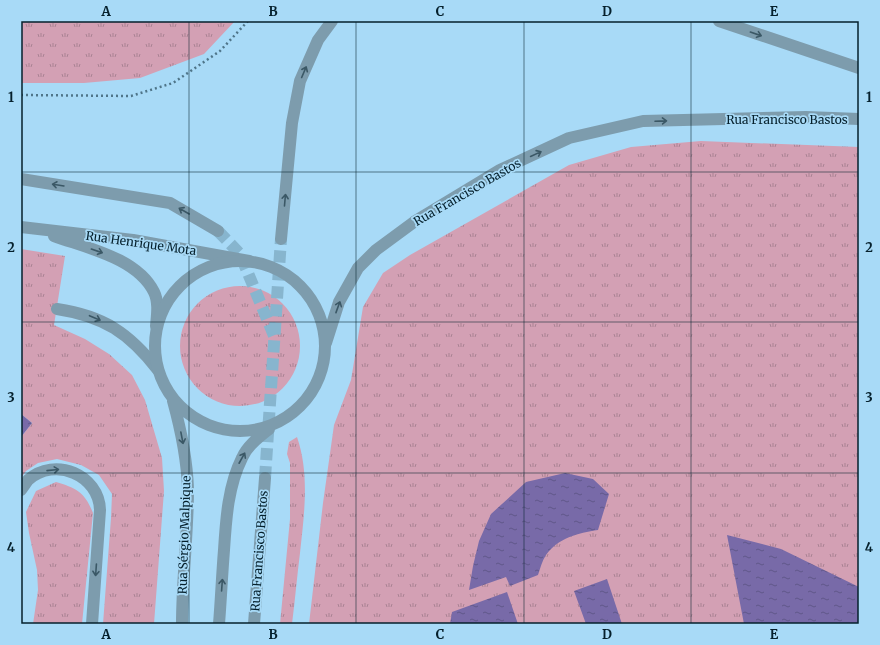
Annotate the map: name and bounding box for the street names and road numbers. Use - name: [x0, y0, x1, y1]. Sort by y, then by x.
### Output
- street label: Rua Francisco Bastos: [726, 112, 848, 127]
- street label: Rua Francisco Bastos: [411, 155, 523, 229]
- street label: Rua Henrique Mota: [85, 228, 198, 258]
- street label: Rua Sérgio Malpique: [174, 475, 194, 595]
- street label: Rua Francisco Bastos: [247, 490, 271, 612]

